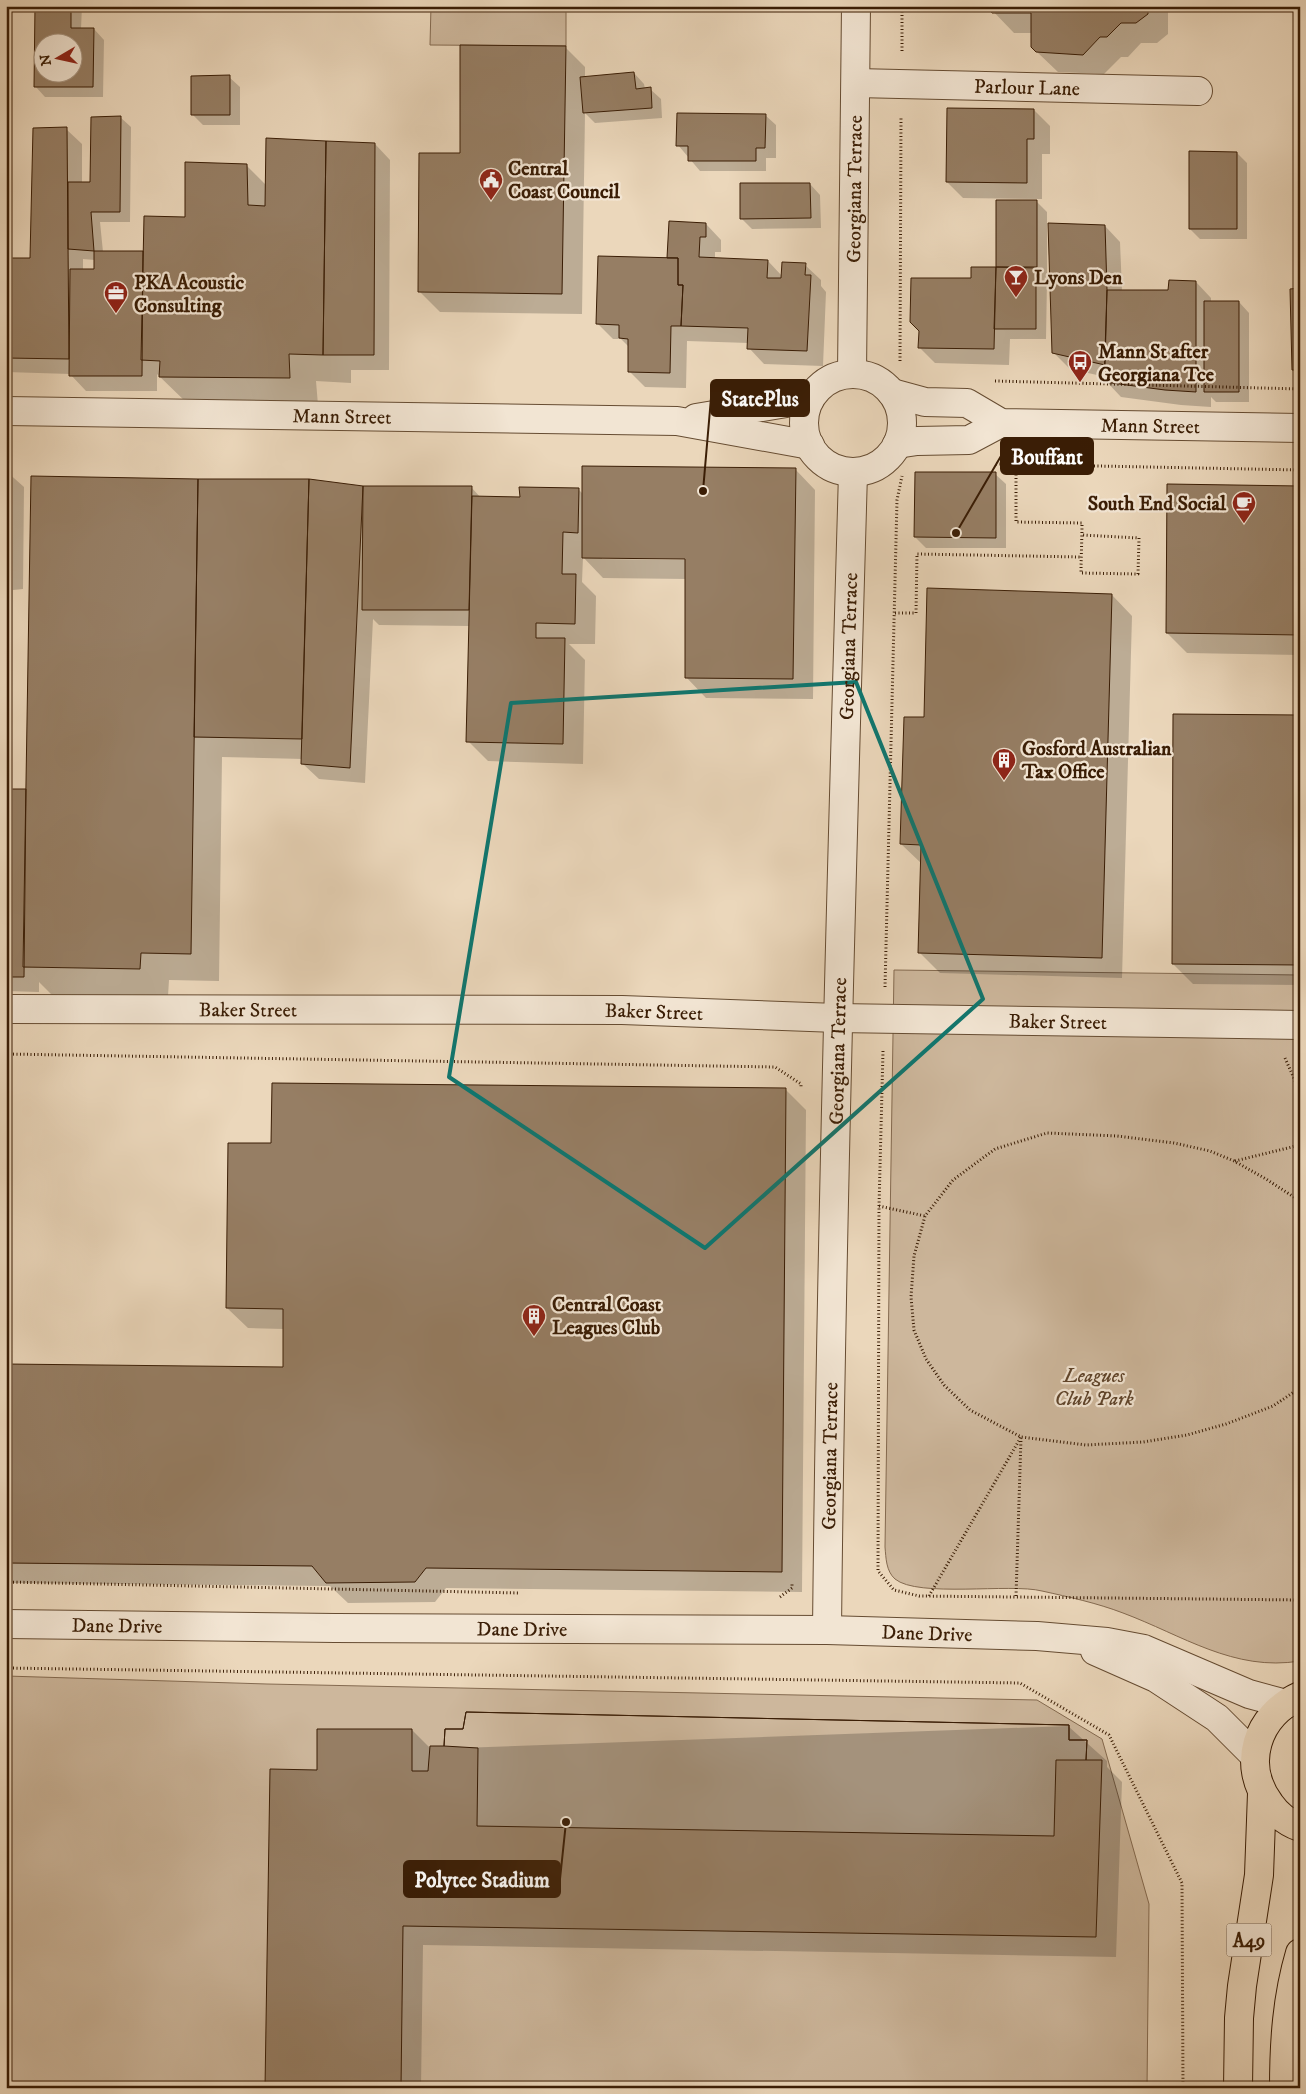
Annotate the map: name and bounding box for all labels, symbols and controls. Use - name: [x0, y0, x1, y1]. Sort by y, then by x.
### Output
- north arrow: [32, 32, 82, 82]
- text: N: [36, 52, 56, 67]
- street label: Parlour Lane: [974, 75, 1080, 102]
- street label: Georgiana Terrace: [842, 115, 869, 263]
- place label: Central Coast Council: [508, 157, 621, 205]
- public building icon: Central Coast Council: [478, 167, 504, 201]
- bar icon: Lyons Den: [1003, 264, 1029, 298]
- place label: Lyons Den: [1034, 266, 1123, 291]
- place label: PKA Acoustic Consulting: [134, 271, 245, 319]
- office icon: PKA Acoustic Consulting: [103, 280, 129, 314]
- place label: Mann St after Georgiana Tce: [1098, 340, 1215, 388]
- bus stop icon: Mann St after Georgiana Tce: [1067, 349, 1093, 383]
- callout: StatePlus: [711, 380, 809, 416]
- text: StatePlus: [721, 387, 799, 413]
- street label: Mann Street: [292, 404, 392, 431]
- street label: Mann Street: [1100, 414, 1200, 440]
- callout: Bouffant: [1001, 438, 1093, 474]
- text: Bouffant: [1011, 445, 1083, 471]
- cafe icon: South End Social: [1231, 490, 1257, 524]
- place label: South End Social: [1088, 492, 1227, 517]
- street label: Georgiana Terrace: [835, 572, 864, 720]
- place label: Gosford Australian Tax Office: [1021, 737, 1172, 785]
- building icon: Gosford Australian Tax Office: [991, 747, 1017, 781]
- street label: Georgiana Terrace: [825, 977, 853, 1125]
- street label: Baker Street: [199, 998, 297, 1023]
- street label: Baker Street: [605, 999, 703, 1027]
- street label: Baker Street: [1008, 1010, 1107, 1036]
- place label: Central Coast Leagues Club: [552, 1293, 662, 1341]
- building icon: Central Coast Leagues Club: [521, 1303, 547, 1337]
- park label: Leagues Club Park: [1054, 1364, 1134, 1412]
- street label: Georgiana Terrace: [817, 1382, 844, 1530]
- street label: Dane Drive: [71, 1614, 163, 1640]
- street label: Dane Drive: [476, 1618, 567, 1643]
- street label: Dane Drive: [881, 1621, 973, 1648]
- callout: Polytec Stadium: [404, 1861, 560, 1897]
- text: Polytec Stadium: [414, 1868, 550, 1894]
- road number: A49: [1226, 1924, 1272, 1956]

